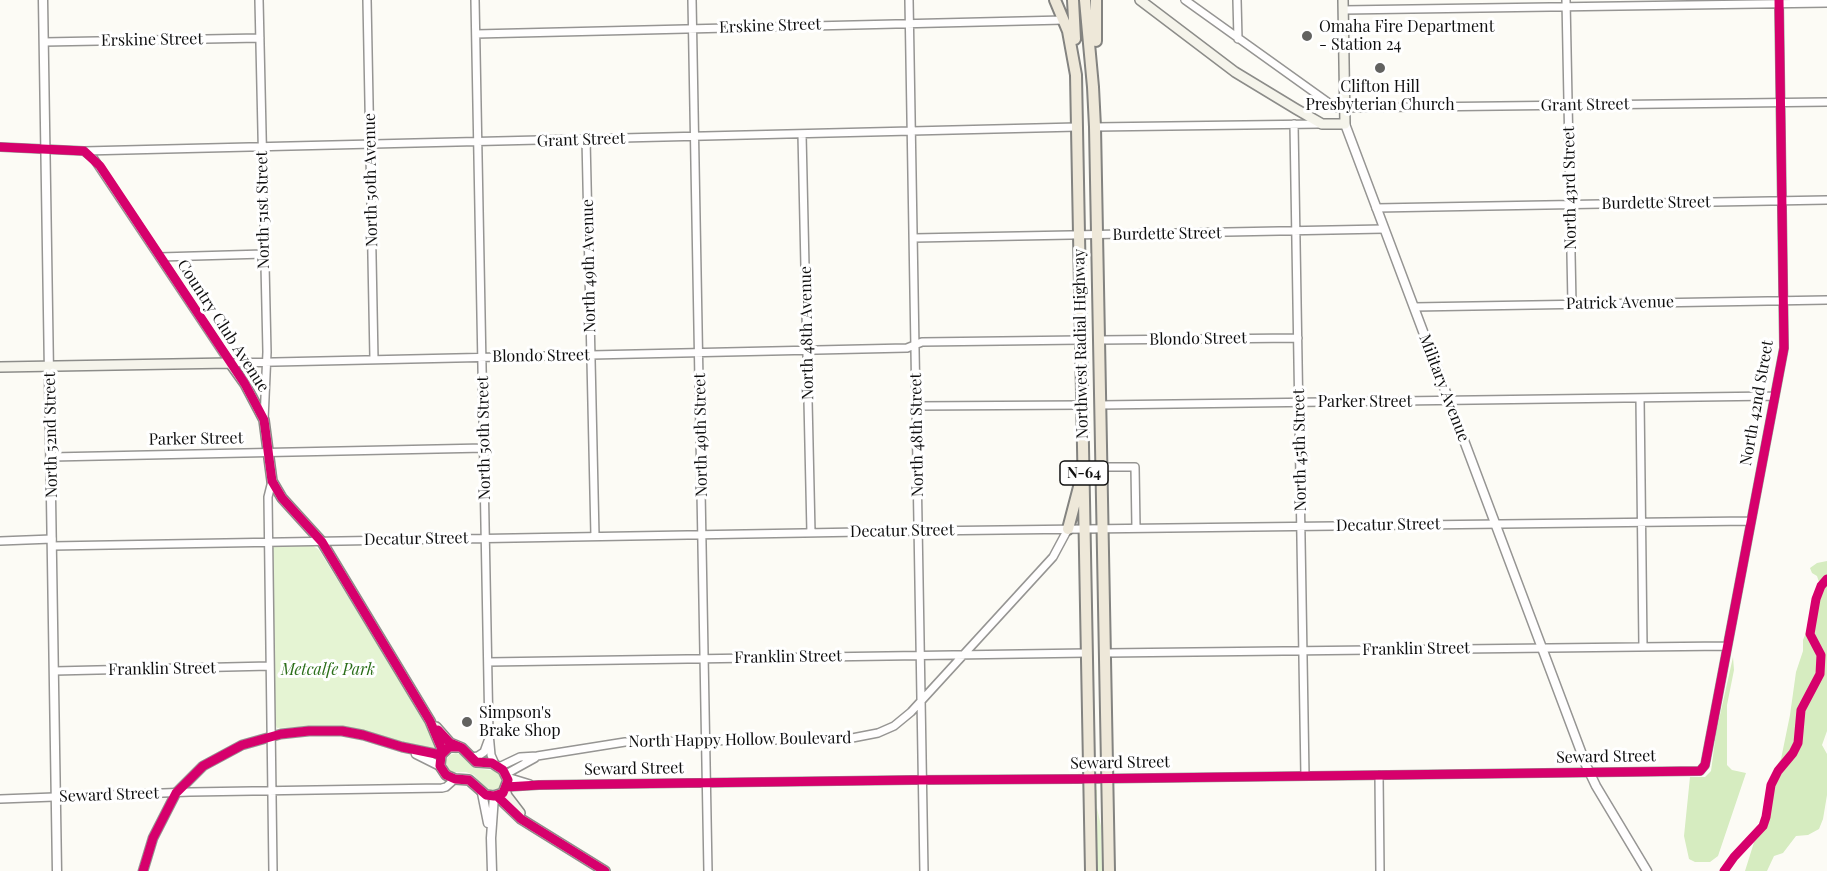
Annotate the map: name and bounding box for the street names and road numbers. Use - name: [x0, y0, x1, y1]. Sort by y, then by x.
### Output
- street label: Erskine Street: [719, 15, 821, 37]
- street label: Erskine Street: [101, 30, 203, 50]
- street label: Grant Street: [1541, 95, 1629, 115]
- street label: North 50th Avenue: [360, 113, 382, 247]
- street label: North 43rd Street: [1559, 126, 1581, 250]
- street label: Grant Street: [536, 129, 626, 151]
- street label: North 51st Street: [252, 151, 274, 269]
- street label: Burdette Street: [1601, 192, 1711, 214]
- street label: North 49th Avenue: [578, 199, 600, 333]
- street label: Burdette Street: [1112, 223, 1222, 245]
- street label: Northwest Radial Highway: [1070, 249, 1092, 439]
- street label: Country Club Avenue: [173, 256, 273, 396]
- street label: North 48th Avenue: [796, 266, 818, 400]
- street label: Patrick Avenue: [1566, 292, 1674, 314]
- street label: Blondo Street: [1149, 329, 1247, 349]
- street label: Military Avenue: [1415, 332, 1473, 444]
- street label: North 42nd Street: [1736, 339, 1778, 467]
- street label: Blondo Street: [492, 346, 590, 366]
- street label: North 52nd Street: [40, 372, 62, 498]
- street label: North 49th Street: [690, 373, 712, 497]
- street label: North 48th Street: [906, 373, 928, 497]
- street label: North 50th Street: [473, 376, 495, 500]
- street label: North 45th Street: [1289, 389, 1311, 511]
- street label: Parker Street: [1318, 392, 1412, 412]
- street label: Parker Street: [149, 429, 243, 449]
- road number: N-64: [1060, 461, 1108, 485]
- street label: Decatur Street: [1336, 514, 1440, 536]
- street label: Decatur Street: [850, 520, 954, 542]
- street label: Decatur Street: [364, 528, 468, 550]
- street label: Franklin Street: [1362, 638, 1470, 660]
- street label: Franklin Street: [734, 646, 842, 668]
- street label: Franklin Street: [108, 658, 216, 680]
- street label: North Happy Hollow Boulevard: [628, 728, 852, 752]
- street label: Seward Street: [1556, 747, 1656, 767]
- street label: Seward Street: [1070, 753, 1170, 773]
- street label: Seward Street: [584, 759, 684, 779]
- street label: Seward Street: [59, 784, 159, 806]

